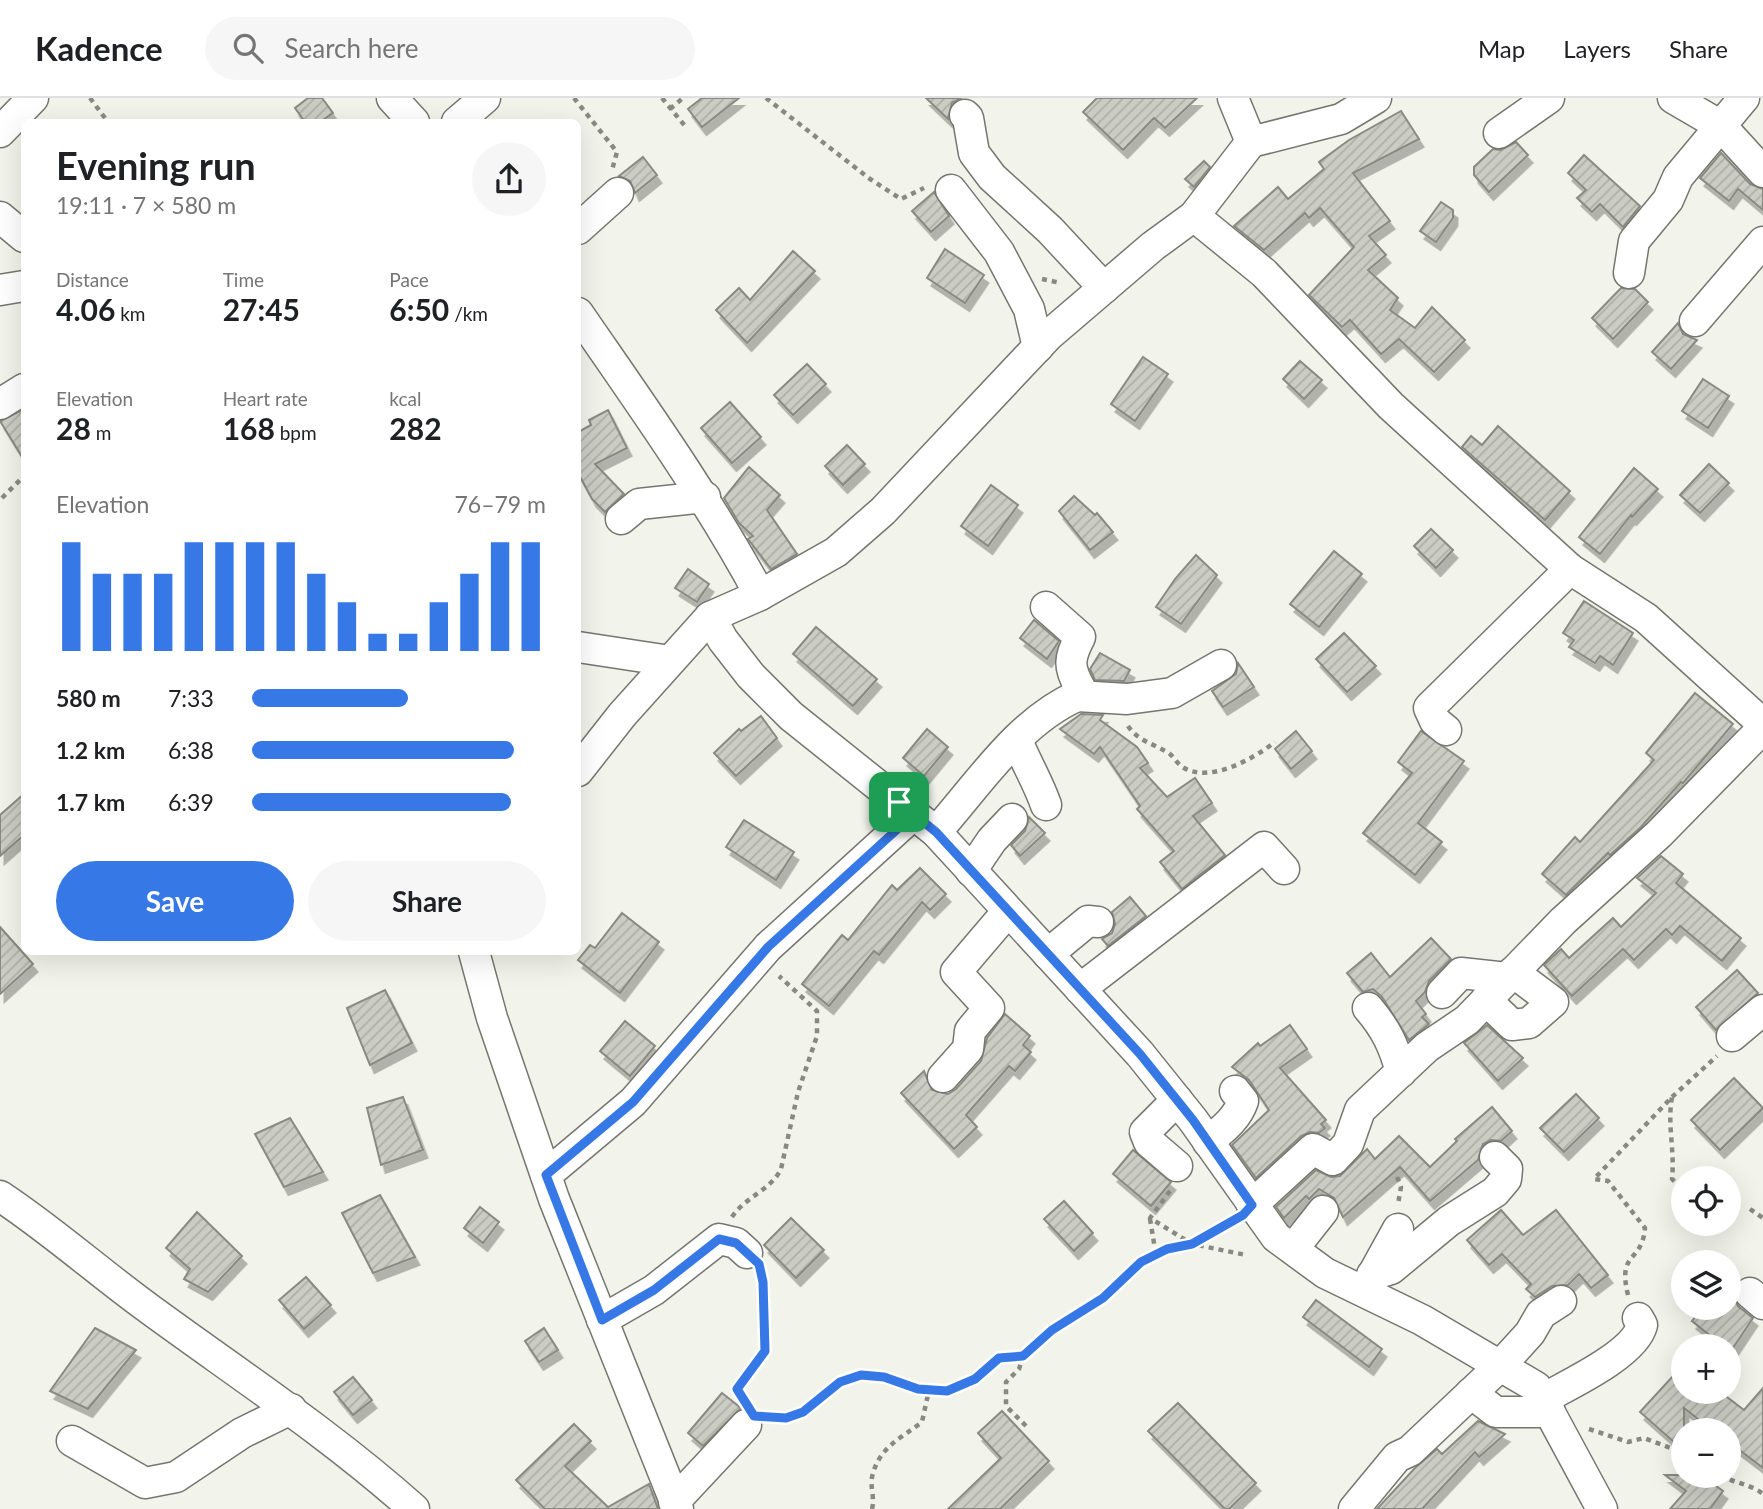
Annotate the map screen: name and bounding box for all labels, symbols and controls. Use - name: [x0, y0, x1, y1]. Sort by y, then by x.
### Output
- search box: [205, 17, 695, 80]
- text: Kadence: [35, 28, 163, 68]
- icon: search: [229, 29, 267, 67]
- text: Search here: [285, 32, 419, 64]
- text: Map: [1478, 34, 1525, 63]
- text: Layers: [1563, 34, 1631, 63]
- text: Share: [1669, 34, 1728, 63]
- text: Evening run: [56, 142, 256, 188]
- button: share: [472, 142, 546, 216]
- text: 19:11 · 7 × 580 m: [56, 191, 236, 219]
- text: Distance: [56, 268, 129, 291]
- text: Time: [223, 268, 264, 291]
- text: Pace: [389, 268, 429, 291]
- text: 4.06: [56, 291, 115, 327]
- text: 27:45: [223, 291, 300, 327]
- text: 6:50: [389, 291, 449, 327]
- text: km: [115, 302, 145, 325]
- text: /km: [449, 302, 488, 325]
- text: Elevation: [56, 387, 133, 410]
- text: Heart rate: [223, 387, 308, 410]
- text: kcal: [389, 387, 421, 410]
- text: 28: [56, 410, 91, 446]
- text: 168: [223, 410, 275, 446]
- text: 282: [389, 410, 442, 446]
- text: m: [91, 421, 111, 444]
- text: bpm: [275, 421, 317, 444]
- text: Elevation: [56, 490, 149, 518]
- text: 76–79 m: [454, 490, 546, 518]
- text: 580 m: [56, 684, 121, 712]
- text: 7:33: [168, 684, 214, 712]
- text: 1.2 km: [56, 736, 125, 764]
- text: 6:38: [168, 736, 214, 764]
- pin: [869, 772, 929, 832]
- icon: arrive: [880, 783, 918, 821]
- text: 1.7 km: [56, 788, 125, 816]
- text: 6:39: [168, 788, 214, 816]
- button: Save: [56, 861, 294, 941]
- button: Share: [308, 861, 546, 941]
- map controls: [1671, 1166, 1741, 1488]
- button: locate: [1671, 1166, 1741, 1236]
- button: layers: [1671, 1250, 1741, 1320]
- button: +: [1671, 1334, 1741, 1404]
- button: −: [1671, 1418, 1741, 1488]

